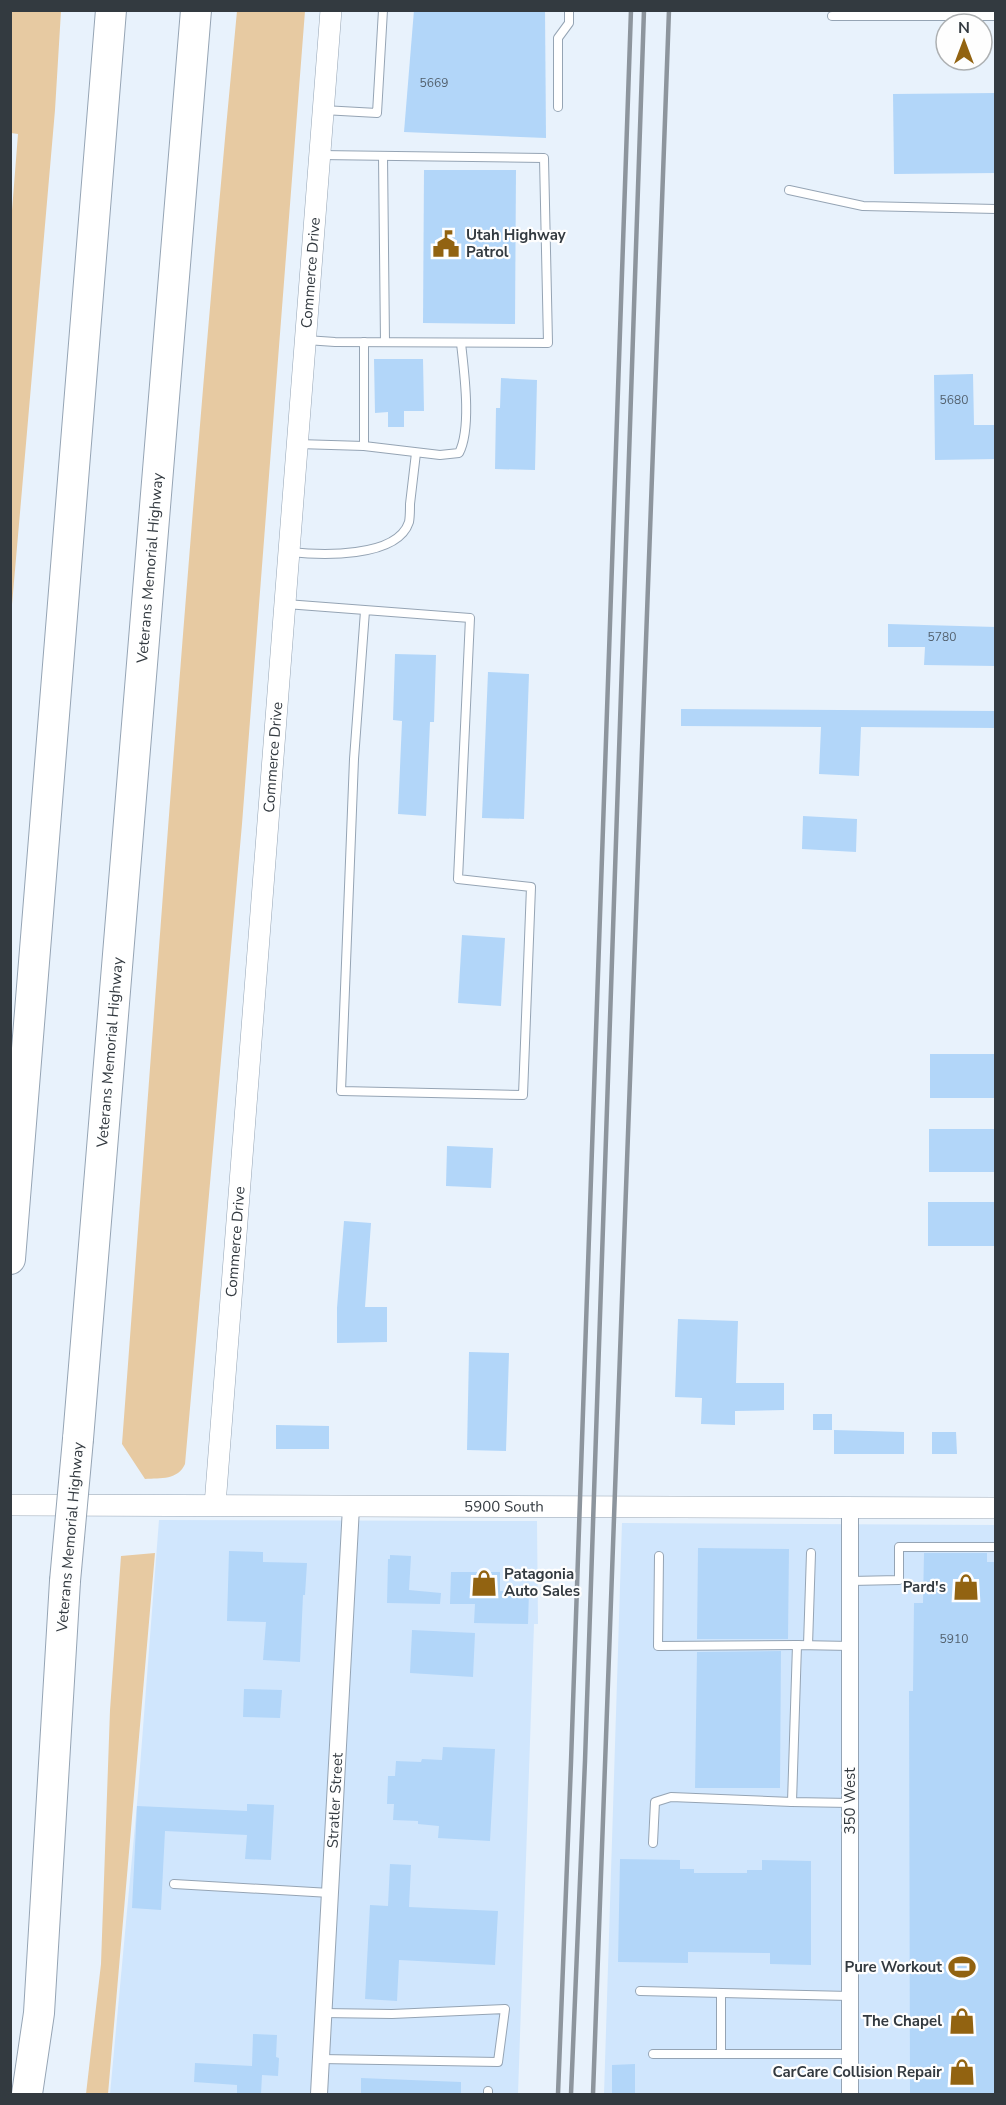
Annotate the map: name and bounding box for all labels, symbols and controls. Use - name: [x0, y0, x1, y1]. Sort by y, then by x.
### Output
- north arrow: [934, 12, 994, 72]
- text: N: [958, 17, 970, 39]
- house number: 5669: [420, 75, 448, 91]
- street label: Commerce Drive: [296, 217, 325, 329]
- place label: Utah Highway Patrol: [466, 225, 566, 262]
- public building icon: Utah Highway Patrol: [431, 229, 461, 259]
- house number: 5680: [940, 392, 968, 408]
- street label: Veterans Memorial Highway: [132, 472, 168, 665]
- house number: 5780: [928, 629, 956, 645]
- street label: Commerce Drive: [259, 701, 287, 813]
- street label: Veterans Memorial Highway: [92, 956, 128, 1149]
- street label: Commerce Drive: [221, 1186, 250, 1298]
- street label: Veterans Memorial Highway: [52, 1441, 88, 1634]
- street label: 5900 South: [464, 1496, 544, 1517]
- place label: Patagonia Auto Sales: [504, 1564, 580, 1601]
- shop icon: Patagonia Auto Sales: [469, 1568, 499, 1598]
- shop icon: Pard's: [951, 1572, 981, 1602]
- place label: Pard's: [903, 1577, 946, 1597]
- house number: 5910: [940, 1631, 968, 1647]
- street label: Stratler Street: [322, 1751, 348, 1849]
- street label: 350 West: [840, 1767, 860, 1834]
- sports icon: Pure Workout: [947, 1952, 977, 1982]
- place label: Pure Workout: [844, 1957, 942, 1977]
- shop icon: The Chapel: [947, 2006, 977, 2036]
- place label: The Chapel: [863, 2011, 942, 2031]
- shop icon: CarCare Collision Repair: [947, 2057, 977, 2087]
- place label: CarCare Collision Repair: [772, 2062, 942, 2082]

